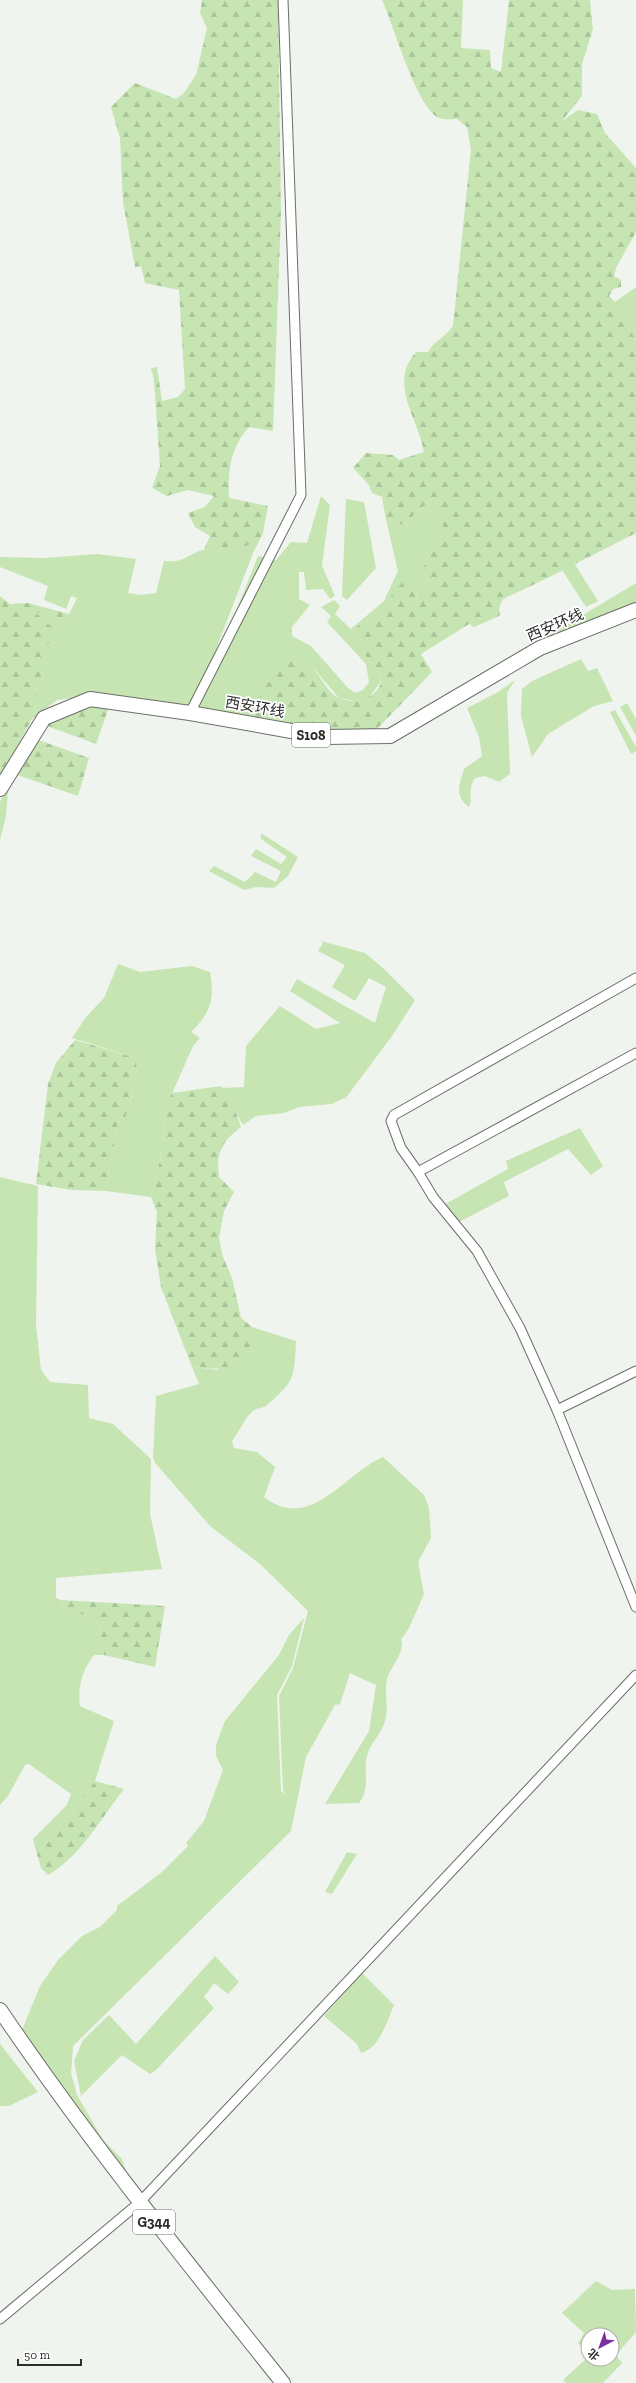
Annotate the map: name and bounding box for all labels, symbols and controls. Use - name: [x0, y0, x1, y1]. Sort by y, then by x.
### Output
- street label: 西安环线: [524, 605, 586, 645]
- street label: 西安环线: [224, 693, 286, 721]
- road number: S108: [292, 723, 330, 747]
- road number: G344: [133, 2210, 175, 2234]
- north arrow: [580, 2327, 620, 2367]
- scale bar: [18, 2341, 81, 2367]
- text: 北: [585, 2346, 602, 2363]
- text: 50 m: [24, 2348, 51, 2362]

